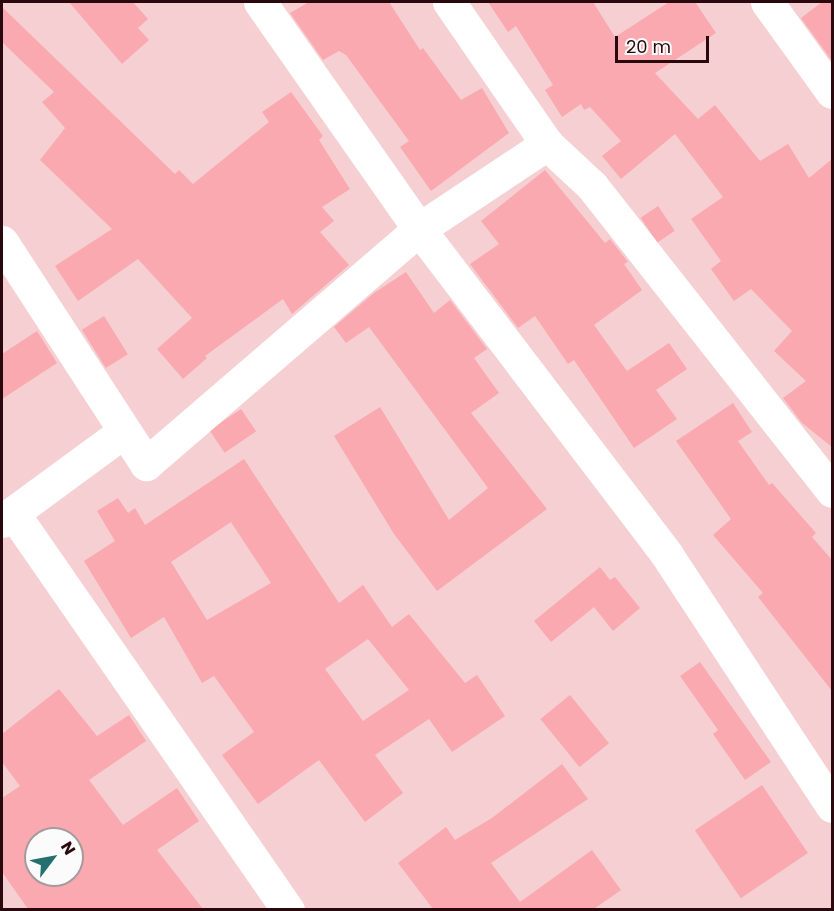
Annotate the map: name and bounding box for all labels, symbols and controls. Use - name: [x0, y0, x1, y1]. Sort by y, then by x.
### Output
- scale bar: [618, 24, 712, 62]
- text: 20 m: [626, 34, 671, 59]
- north arrow: [24, 827, 84, 887]
- text: N: [55, 837, 81, 859]

